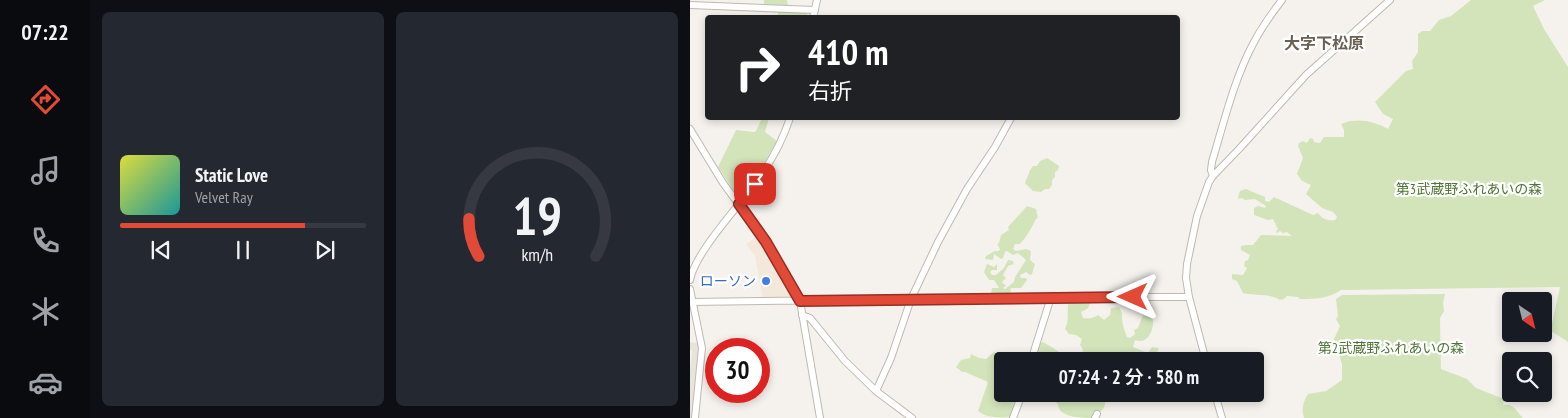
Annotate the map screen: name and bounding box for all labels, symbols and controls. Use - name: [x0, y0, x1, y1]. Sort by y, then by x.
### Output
- text: 07:22: [21, 18, 69, 46]
- text: 410 m: [808, 29, 889, 75]
- district label: 大字下松原: [1284, 33, 1364, 53]
- icon: right: [725, 35, 790, 100]
- text: 右折: [808, 77, 852, 105]
- icon: directions: [28, 82, 63, 117]
- icon: music: [28, 153, 63, 188]
- text: Static Love: [195, 163, 268, 187]
- pin: [734, 163, 776, 205]
- icon: arrive: [741, 170, 769, 198]
- park label: 第3武蔵野ふれあいの森: [1396, 180, 1542, 198]
- text: 19: [512, 182, 562, 249]
- text: Velvet Ray: [195, 187, 253, 207]
- icon: phone: [28, 223, 63, 258]
- icon: previous: [147, 236, 175, 264]
- icon: pause: [229, 236, 257, 264]
- icon: next: [311, 236, 339, 264]
- text: km/h: [521, 243, 553, 266]
- position arrow: [1106, 270, 1158, 322]
- place label: ローソン: [700, 272, 756, 290]
- marker: ローソン: [760, 275, 772, 287]
- north arrow: [1502, 292, 1552, 342]
- map controls: [1502, 292, 1552, 402]
- icon: climate: [28, 294, 63, 329]
- speed limit sign: 30: [705, 338, 770, 403]
- park label: 第2武蔵野ふれあいの森: [1318, 339, 1464, 357]
- button: search: [1502, 352, 1552, 402]
- icon: car: [28, 365, 63, 400]
- text: 07:24 · 2 分 · 580 m: [1059, 365, 1199, 389]

